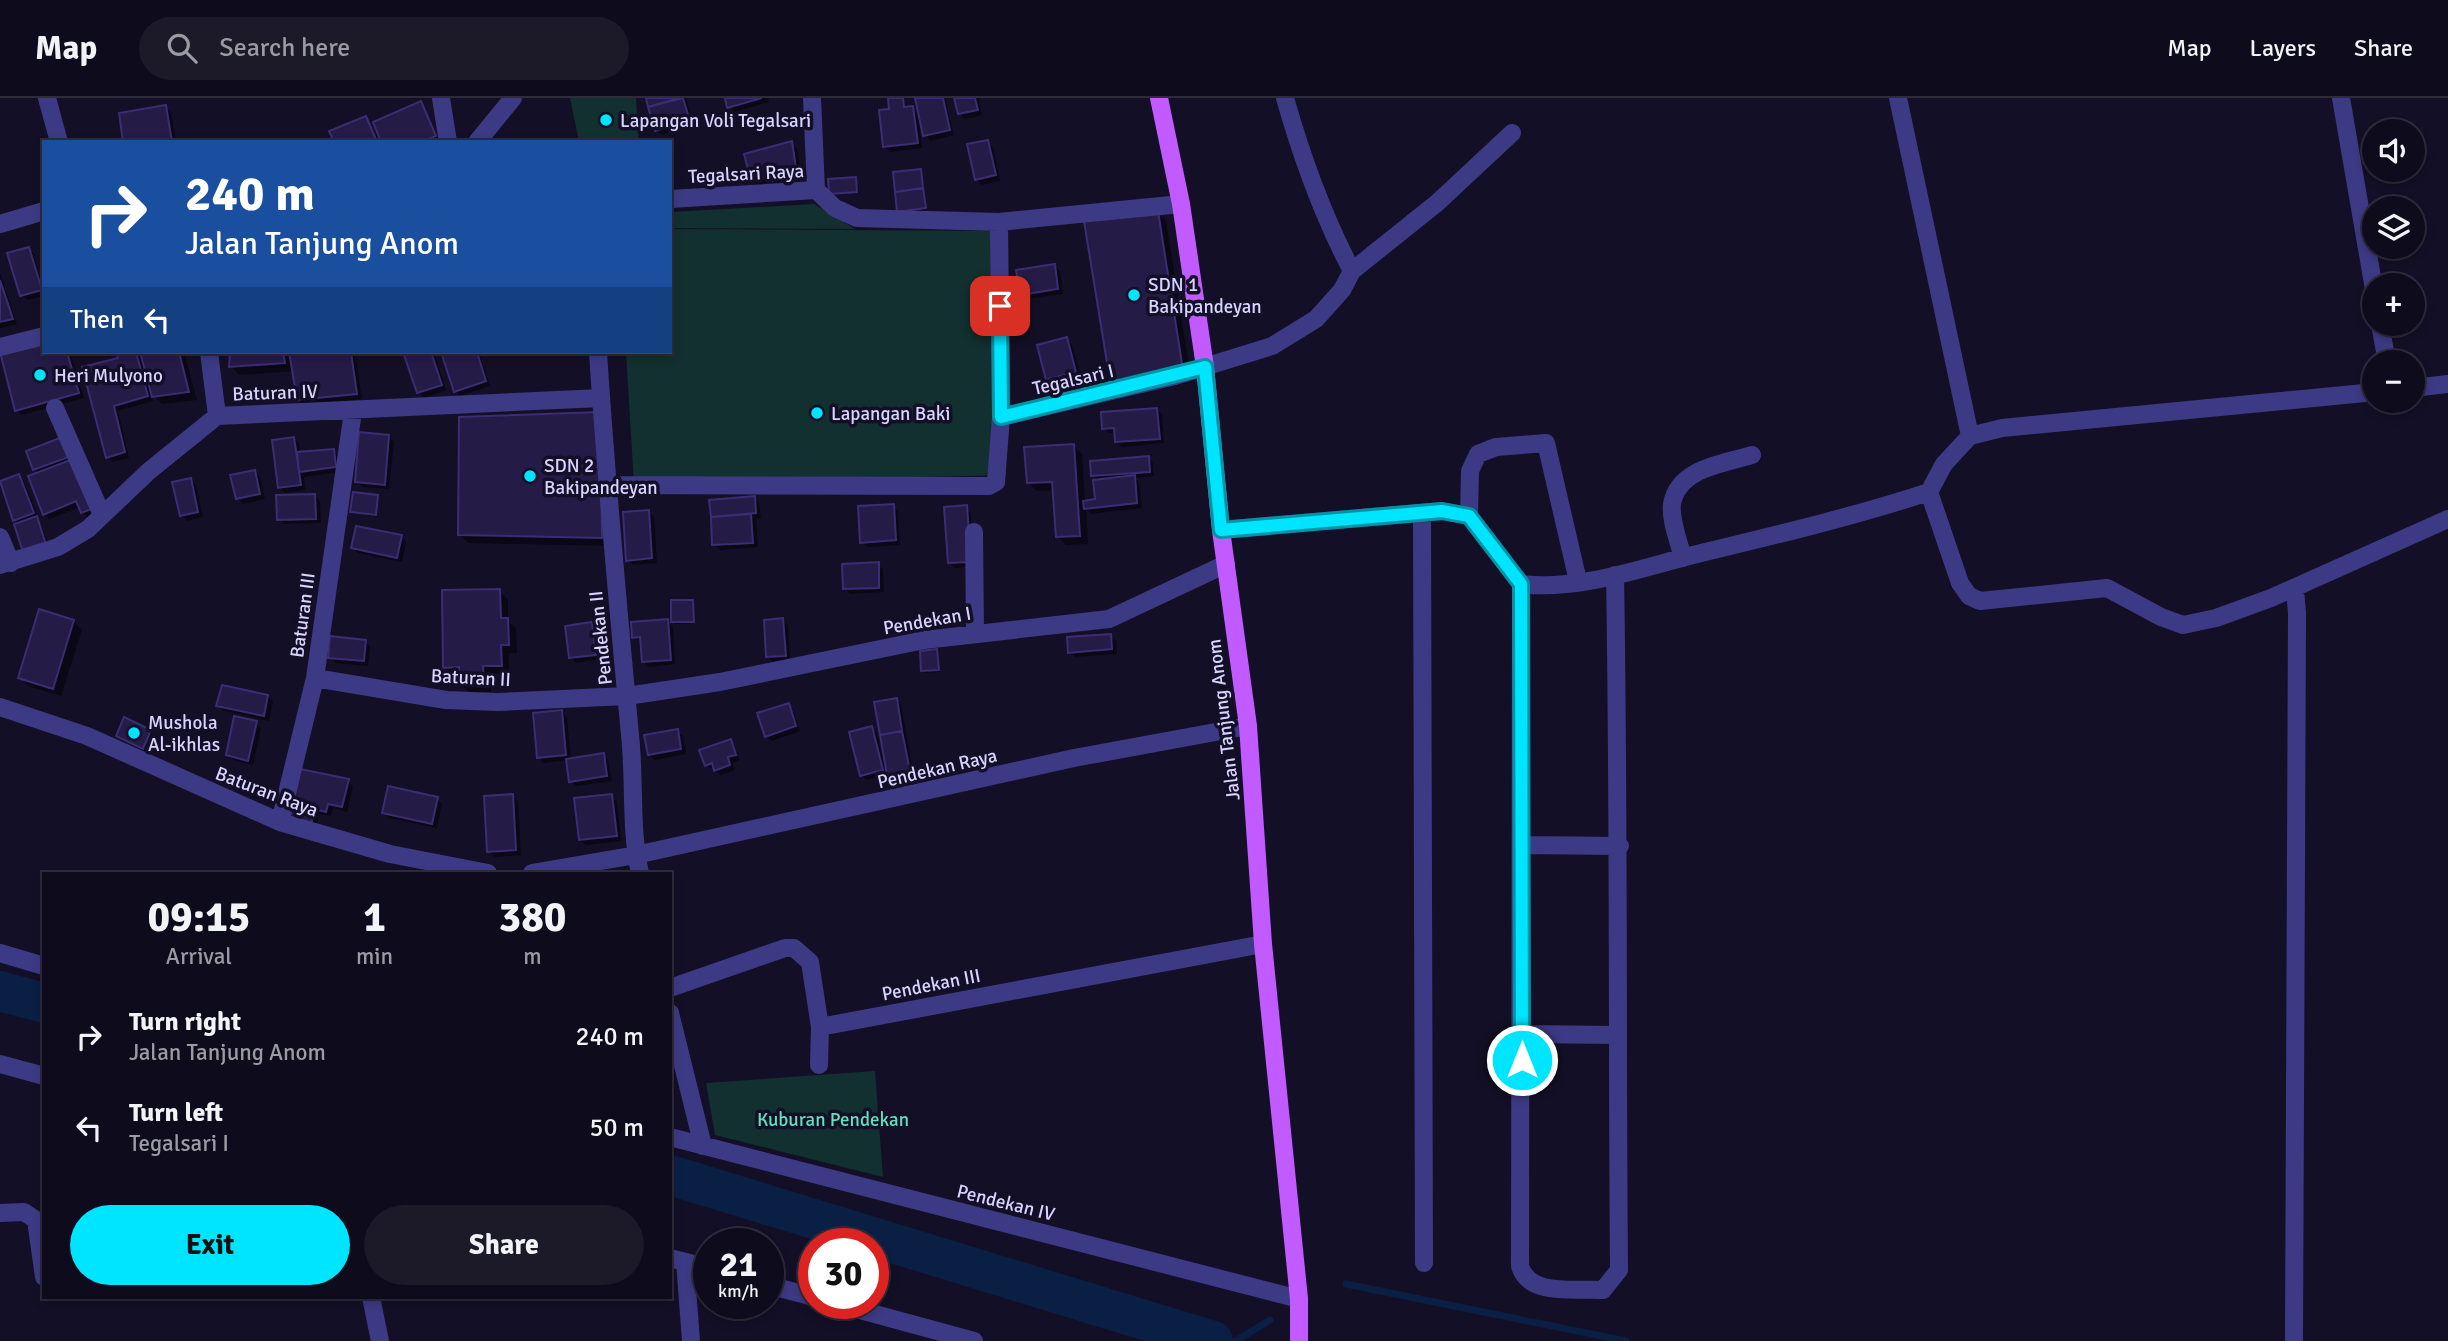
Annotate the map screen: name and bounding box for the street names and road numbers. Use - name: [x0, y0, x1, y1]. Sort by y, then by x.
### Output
- street label: Tegalsari Raya: [687, 159, 805, 189]
- street label: Tegalsari I: [1030, 359, 1116, 401]
- street label: Baturan IV: [232, 380, 318, 406]
- street label: Baturan III: [285, 571, 321, 659]
- street label: Pendekan II: [584, 590, 618, 686]
- street label: Pendekan I: [881, 601, 973, 641]
- street label: Jalan Tanjung Anom: [1202, 638, 1246, 802]
- street label: Baturan II: [430, 664, 512, 692]
- street label: Pendekan Raya: [875, 744, 1000, 794]
- street label: Baturan Raya: [212, 761, 321, 822]
- street label: Pendekan III: [880, 964, 983, 1006]
- street label: Pendekan IV: [954, 1179, 1057, 1227]

